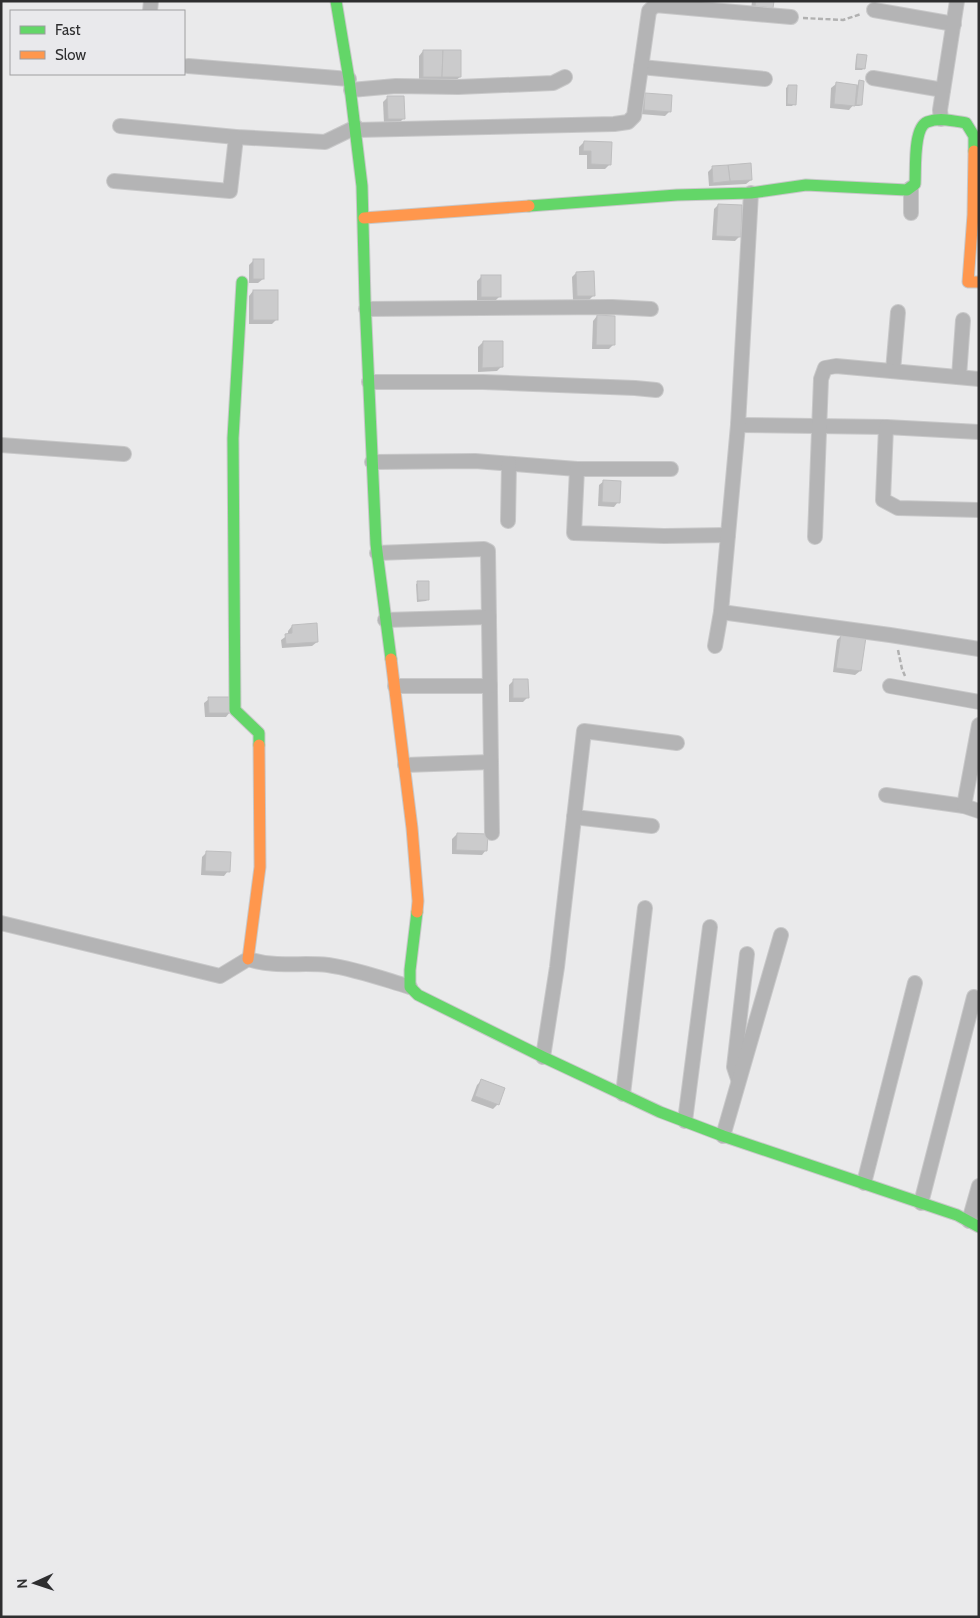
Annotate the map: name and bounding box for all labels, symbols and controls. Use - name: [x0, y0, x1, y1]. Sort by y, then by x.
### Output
- legend: [10, 10, 185, 75]
- text: Fast: [55, 21, 80, 39]
- text: Slow: [55, 46, 86, 64]
- north arrow: [10, 1558, 60, 1608]
- text: N: [13, 1578, 31, 1589]

